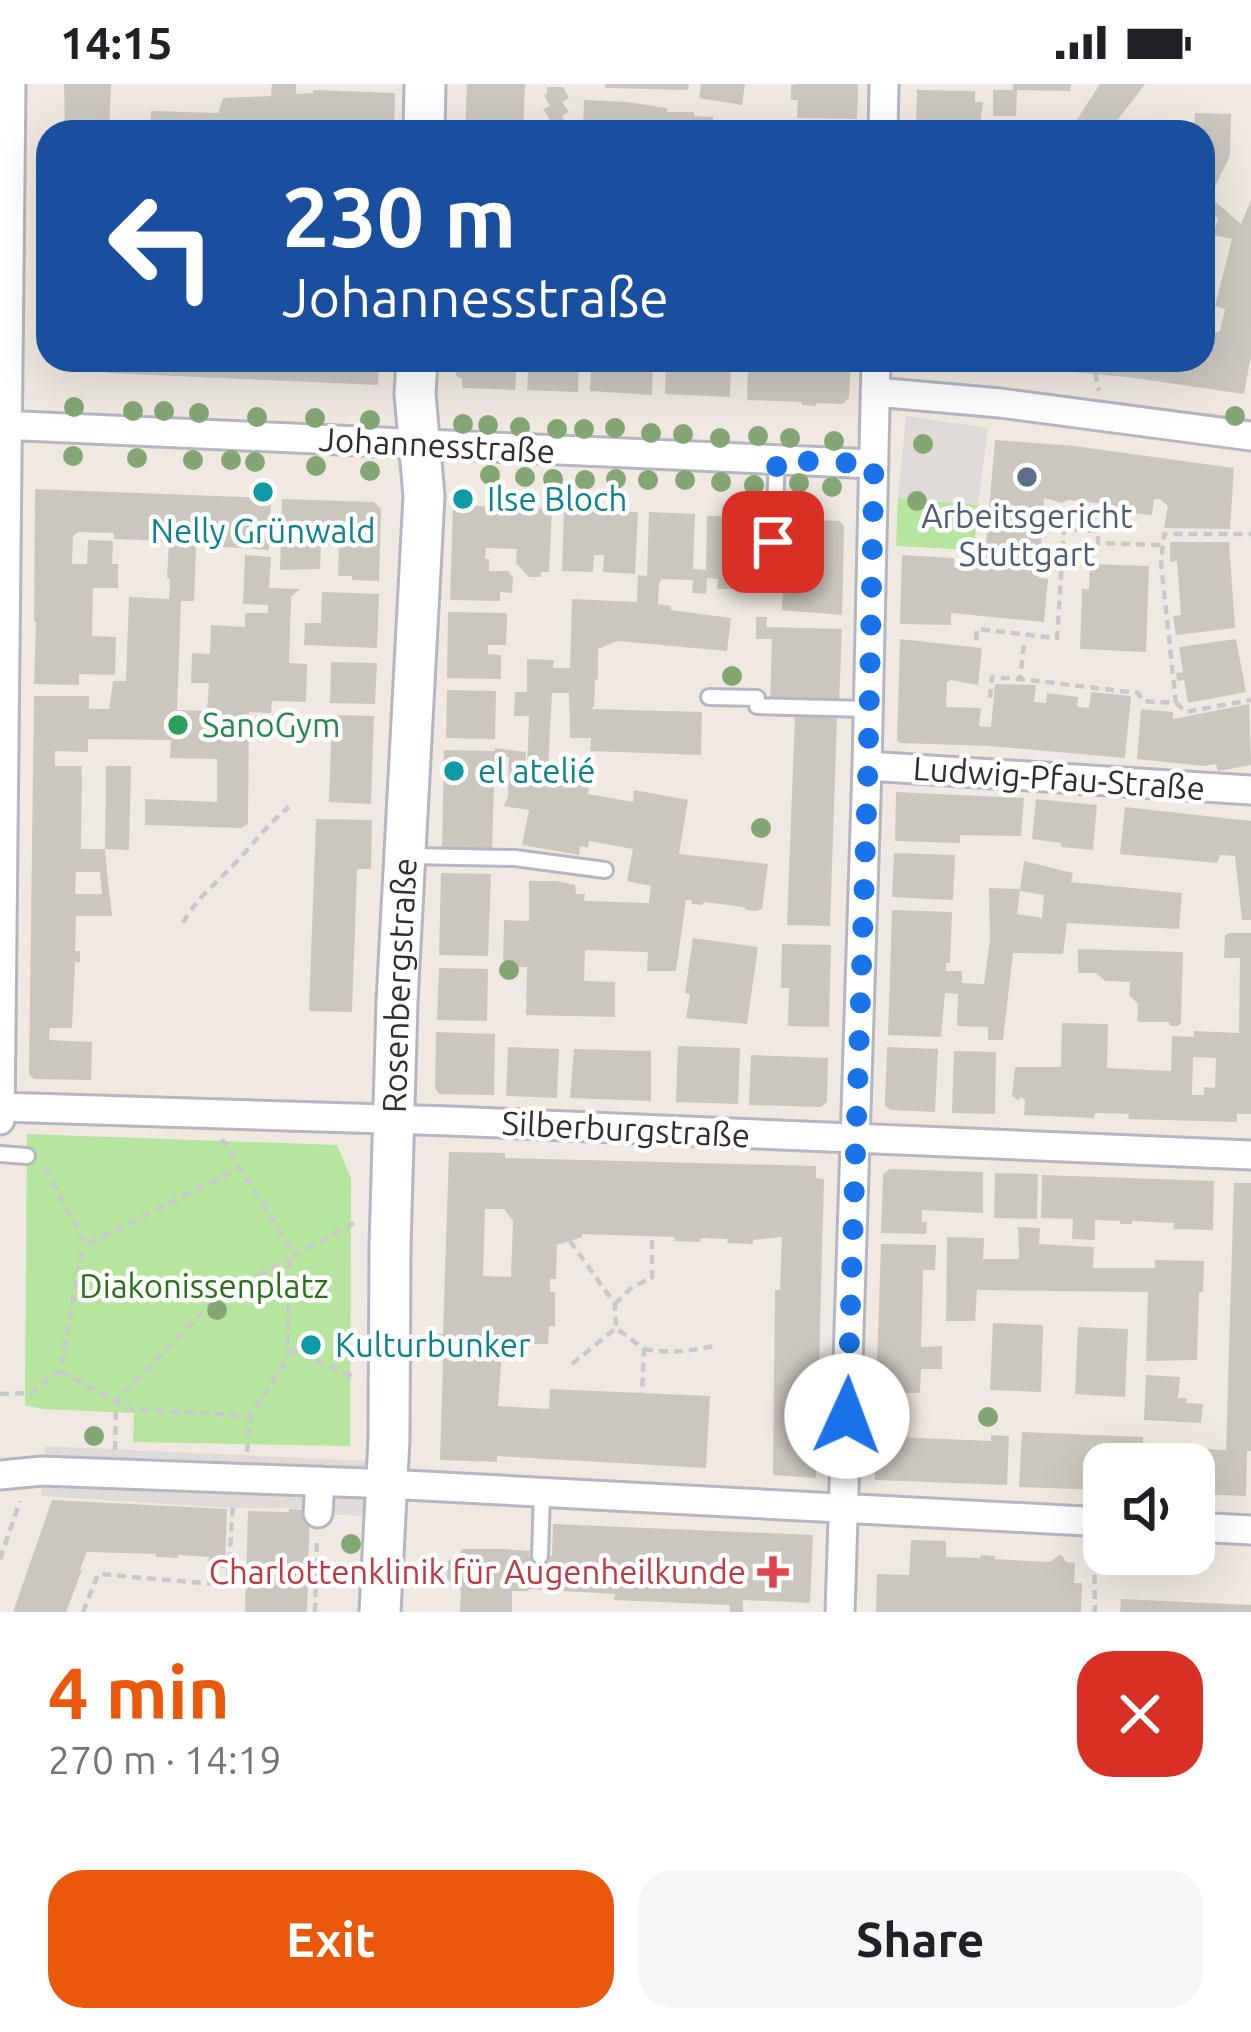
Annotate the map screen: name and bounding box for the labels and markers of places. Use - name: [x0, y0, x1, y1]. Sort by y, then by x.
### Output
- marker: Arbeitsgericht Stuttgart: [1014, 464, 1040, 490]
- marker: Nelly Grünwald: [250, 479, 276, 505]
- place label: Ilse Bloch: [487, 480, 627, 517]
- marker: Ilse Bloch: [450, 486, 476, 512]
- pin: [722, 491, 824, 593]
- place label: Arbeitsgericht Stuttgart: [921, 497, 1133, 572]
- place label: Nelly Grünwald: [150, 512, 376, 549]
- place label: SanoGym: [202, 706, 340, 743]
- marker: SanoGym: [165, 712, 191, 738]
- place label: el atelié: [478, 752, 595, 789]
- marker: el atelié: [441, 758, 467, 784]
- place label: Kulturbunker: [335, 1326, 531, 1363]
- marker: Kulturbunker: [298, 1332, 324, 1358]
- place label: Charlottenklinik für Augenheilkunde: [209, 1553, 746, 1590]
- marker: Charlottenklinik für Augenheilkunde: [757, 1556, 789, 1588]

